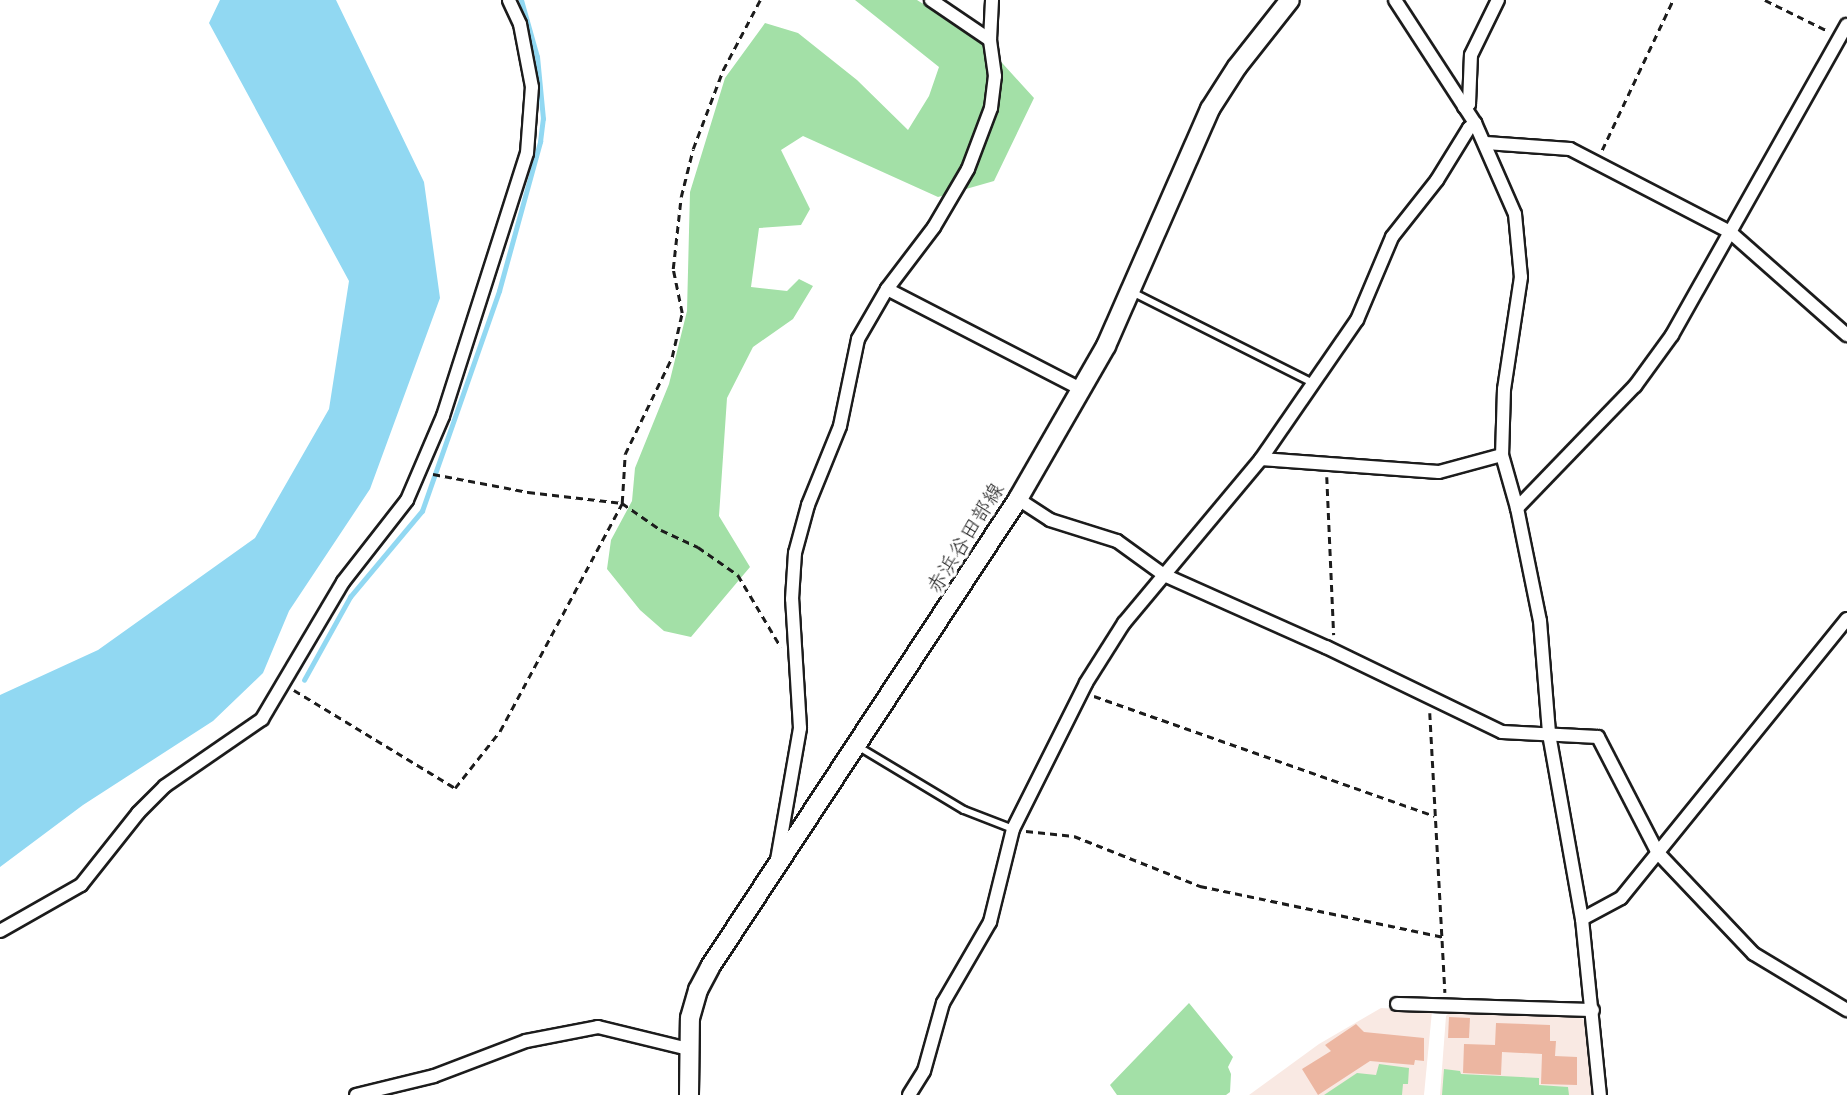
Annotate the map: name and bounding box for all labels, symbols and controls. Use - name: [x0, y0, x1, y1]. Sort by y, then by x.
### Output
- street label: 赤浜谷田部線: [921, 478, 1009, 598]

